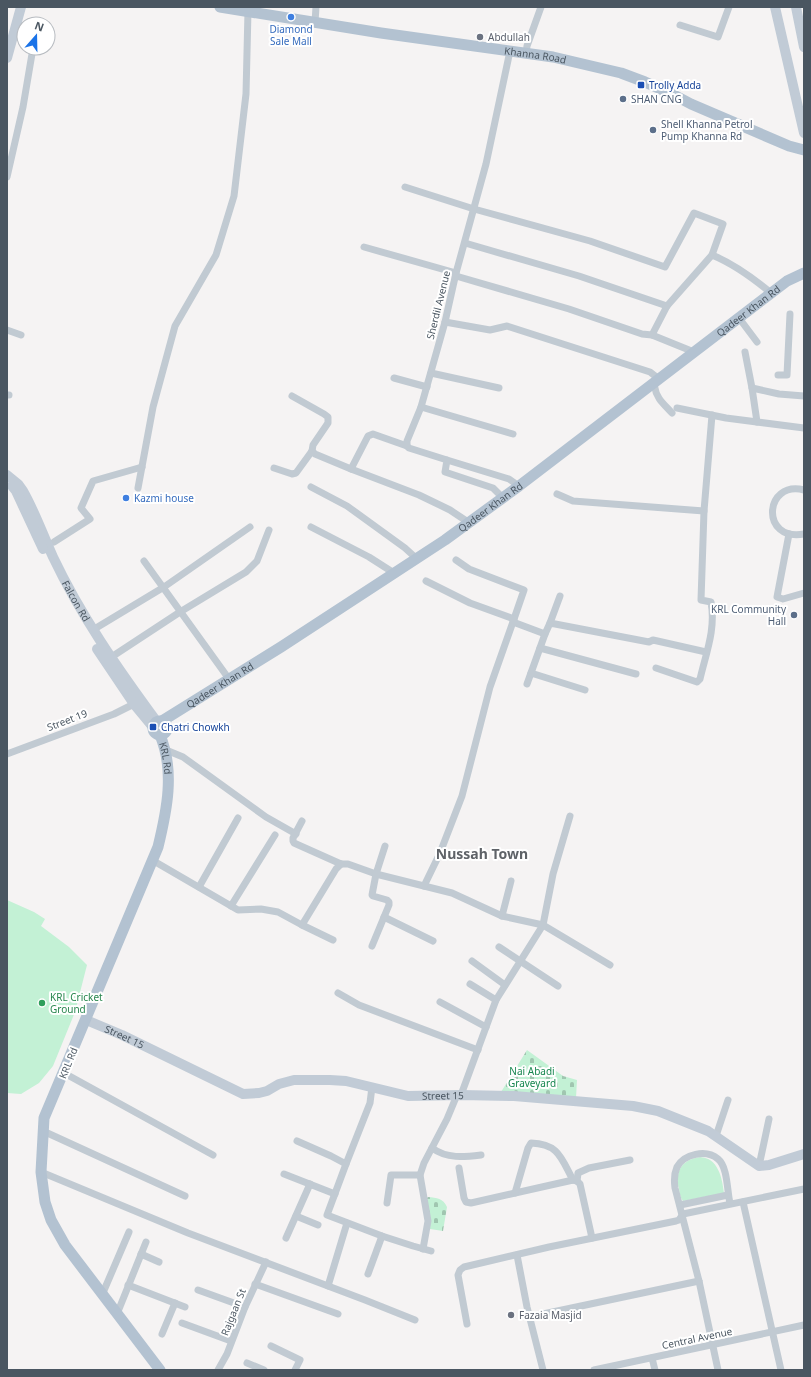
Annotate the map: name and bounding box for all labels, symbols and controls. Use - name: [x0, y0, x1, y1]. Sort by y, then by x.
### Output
- marker: Diamond Sale Mall: [286, 12, 296, 22]
- north arrow: [16, 16, 56, 56]
- text: N: [33, 18, 46, 35]
- place label: Diamond Sale Mall: [269, 22, 313, 48]
- place label: Abdullah: [488, 30, 530, 44]
- marker: Abdullah: [475, 32, 485, 42]
- street label: Khanna Road: [503, 43, 568, 67]
- place label: Trolly Adda: [649, 78, 701, 92]
- marker: Trolly Adda: [636, 80, 646, 90]
- place label: SHAN CNG: [631, 92, 682, 106]
- marker: SHAN CNG: [618, 94, 628, 104]
- place label: Shell Khanna Petrol Pump Khanna Rd: [661, 117, 752, 143]
- marker: Shell Khanna Petrol Pump Khanna Rd: [648, 125, 658, 135]
- street label: Sherdil Avenue: [423, 269, 453, 341]
- street label: Qadeer Khan Rd: [713, 282, 783, 340]
- street label: Qadeer Khan Rd: [455, 479, 525, 535]
- place label: Kazmi house: [134, 491, 194, 505]
- marker: Kazmi house: [121, 493, 131, 503]
- street label: Falcon Rd: [59, 578, 94, 624]
- place label: KRL Community Hall: [711, 602, 787, 628]
- marker: KRL Community Hall: [789, 610, 799, 620]
- street label: Qadeer Khan Rd: [183, 659, 256, 711]
- street label: Street 19: [45, 706, 89, 734]
- place label: Chatri Chowkh: [161, 720, 230, 734]
- marker: Chatri Chowkh: [148, 722, 158, 732]
- street label: KRL Rd: [156, 740, 175, 775]
- district label: Nussah Town: [436, 844, 528, 863]
- place label: KRL Cricket Ground: [50, 990, 103, 1016]
- marker: KRL Cricket Ground: [37, 998, 47, 1008]
- street label: Street 15: [103, 1022, 147, 1052]
- street label: KRL Rd: [55, 1045, 81, 1081]
- park label: Nai Abadi Graveyard: [508, 1064, 556, 1090]
- street label: Street 15: [422, 1088, 464, 1103]
- street label: Rajgaan St: [217, 1286, 249, 1338]
- place label: Fazaia Masjid: [519, 1308, 582, 1322]
- marker: Fazaia Masjid: [506, 1310, 516, 1320]
- street label: Central Avenue: [661, 1324, 734, 1352]

